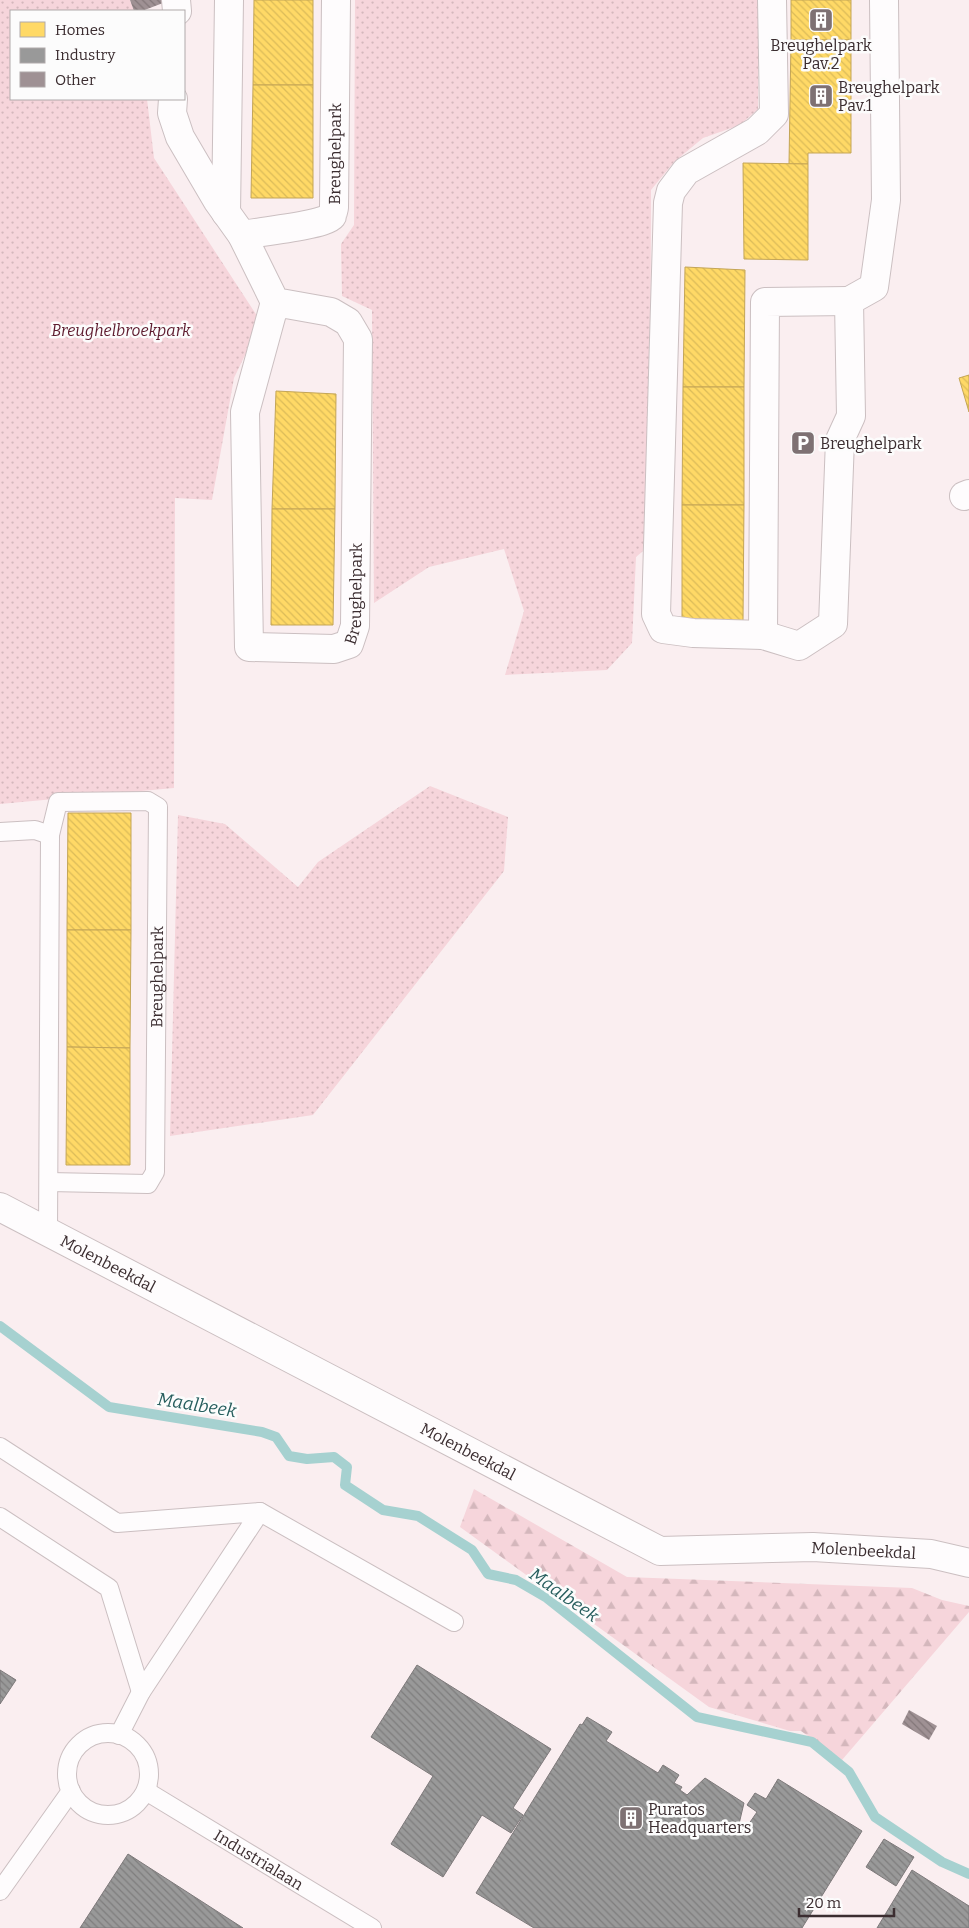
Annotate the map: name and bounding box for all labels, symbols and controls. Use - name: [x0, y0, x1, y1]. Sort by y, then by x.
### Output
- building icon: Breughelpark Pav.2: [808, 7, 834, 33]
- legend: [10, 10, 185, 100]
- text: Homes: [55, 21, 105, 39]
- place label: Breughelpark Pav.2: [770, 36, 872, 73]
- text: Industry: [55, 46, 115, 64]
- text: Other: [55, 71, 96, 89]
- place label: Breughelpark Pav.1: [838, 78, 940, 115]
- building icon: Breughelpark Pav.1: [808, 83, 834, 109]
- street label: Breughelpark: [325, 103, 345, 205]
- park label: Breughelbroekpark: [51, 321, 191, 340]
- parking icon: Breughelpark: [790, 430, 816, 456]
- place label: Breughelpark: [820, 434, 922, 453]
- street label: Breughelpark: [341, 543, 366, 647]
- street label: Breughelpark: [147, 926, 167, 1028]
- street label: Molenbeekdal: [57, 1231, 159, 1297]
- water label: Maalbeek: [156, 1388, 238, 1422]
- street label: Molenbeekdal: [417, 1419, 519, 1484]
- street label: Molenbeekdal: [811, 1538, 917, 1563]
- water label: Maalbeek: [525, 1563, 603, 1627]
- place label: Puratos Headquarters: [648, 1800, 751, 1837]
- building icon: Puratos Headquarters: [618, 1805, 644, 1831]
- street label: Industrialaan: [211, 1826, 307, 1894]
- scale bar: [799, 1886, 894, 1918]
- text: 20 m: [806, 1894, 842, 1912]

